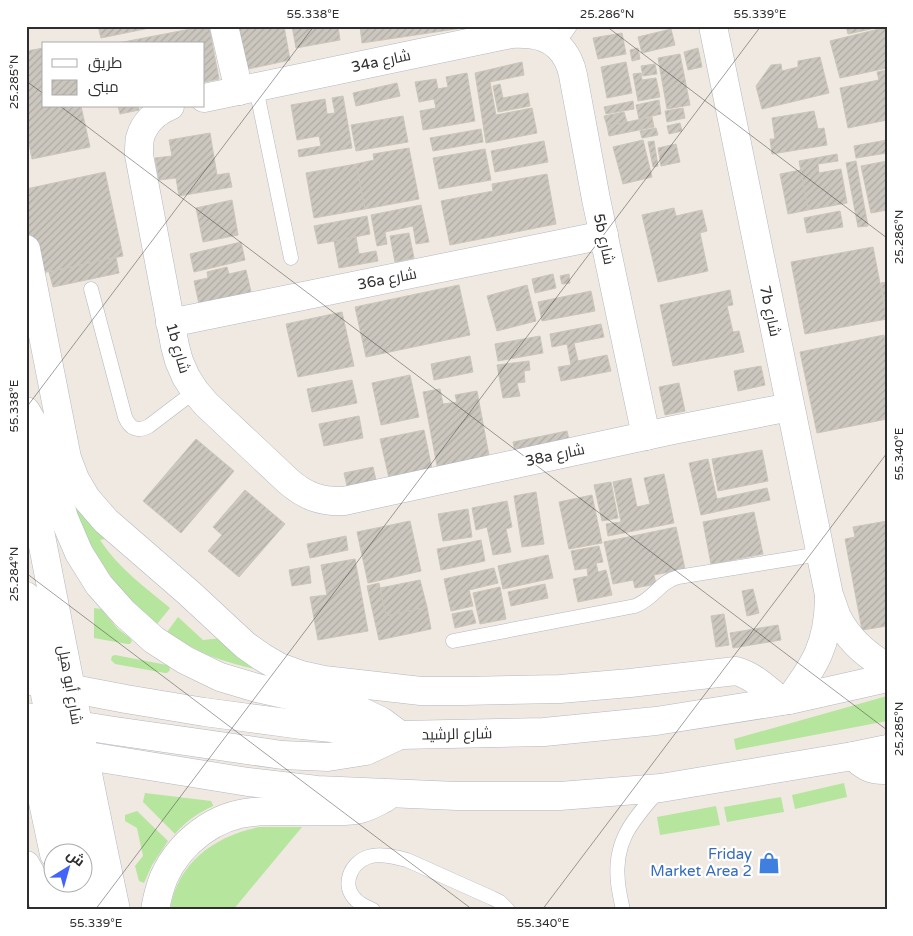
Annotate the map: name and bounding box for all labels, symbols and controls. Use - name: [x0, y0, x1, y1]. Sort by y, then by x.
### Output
- text: 55.338°E: [287, 7, 340, 21]
- text: 25.286°N: [580, 7, 634, 21]
- text: 55.339°E: [734, 7, 787, 21]
- legend: [42, 42, 205, 108]
- street label: 34a شارع: [350, 46, 413, 78]
- text: طريق: [88, 54, 122, 73]
- text: 25.285°N: [7, 55, 21, 109]
- text: مبنى: [88, 78, 119, 97]
- text: 25.286°N: [892, 210, 906, 264]
- street label: 5b شارع: [588, 212, 618, 267]
- street label: 36a شارع: [356, 264, 419, 296]
- street label: 7b شارع: [754, 284, 784, 339]
- street label: 1b شارع: [160, 321, 194, 376]
- text: 55.338°E: [7, 379, 21, 432]
- text: 55.340°E: [892, 427, 906, 480]
- street label: 38a شارع: [524, 440, 587, 472]
- text: 25.284°N: [7, 547, 21, 601]
- street label: شارع أبو هيل: [52, 644, 87, 727]
- text: 25.285°N: [892, 702, 906, 756]
- street label: شارع الرشيد: [422, 724, 492, 746]
- north arrow: [42, 844, 92, 894]
- place label: Friday Market Area 2: [650, 845, 752, 880]
- text: ش: [63, 846, 88, 870]
- shop icon: Friday Market Area 2: [756, 850, 782, 876]
- text: 55.339°E: [70, 916, 123, 930]
- text: 55.340°E: [517, 916, 570, 930]

